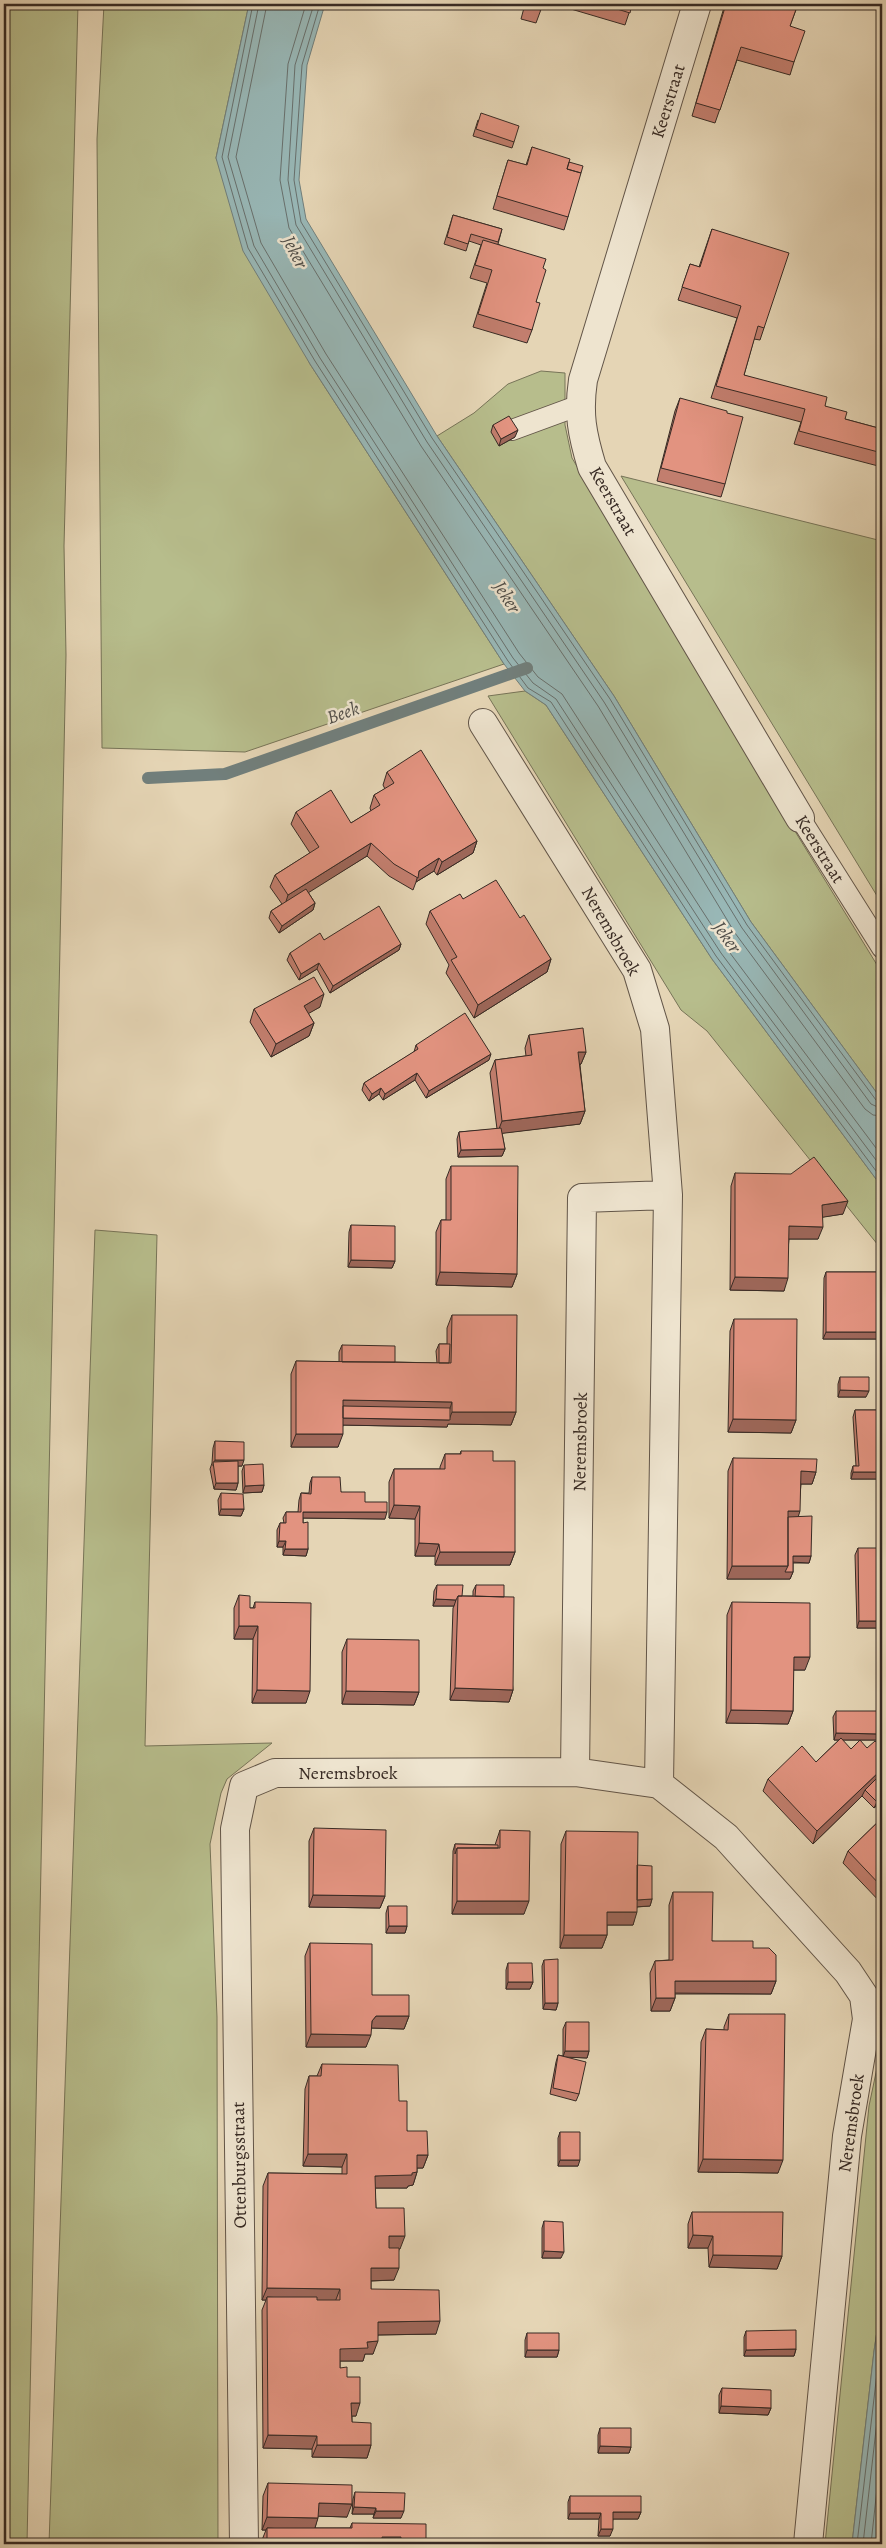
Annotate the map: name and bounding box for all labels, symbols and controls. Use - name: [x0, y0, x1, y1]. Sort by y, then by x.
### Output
- street label: Keerstraat: [645, 61, 691, 141]
- water label: Jeker: [275, 230, 315, 274]
- street label: Keerstraat: [584, 462, 643, 540]
- water label: Jeker: [487, 575, 528, 619]
- water label: Beek: [323, 695, 363, 731]
- street label: Keerstraat: [790, 810, 850, 888]
- street label: Neremsbroek: [576, 882, 646, 980]
- water label: Jeker: [706, 915, 748, 959]
- street label: Neremsbroek: [567, 1392, 593, 1492]
- street label: Neremsbroek: [298, 1761, 398, 1785]
- street label: Neremsbroek: [832, 2072, 870, 2174]
- street label: Ottenburgsstraat: [226, 2101, 252, 2229]

